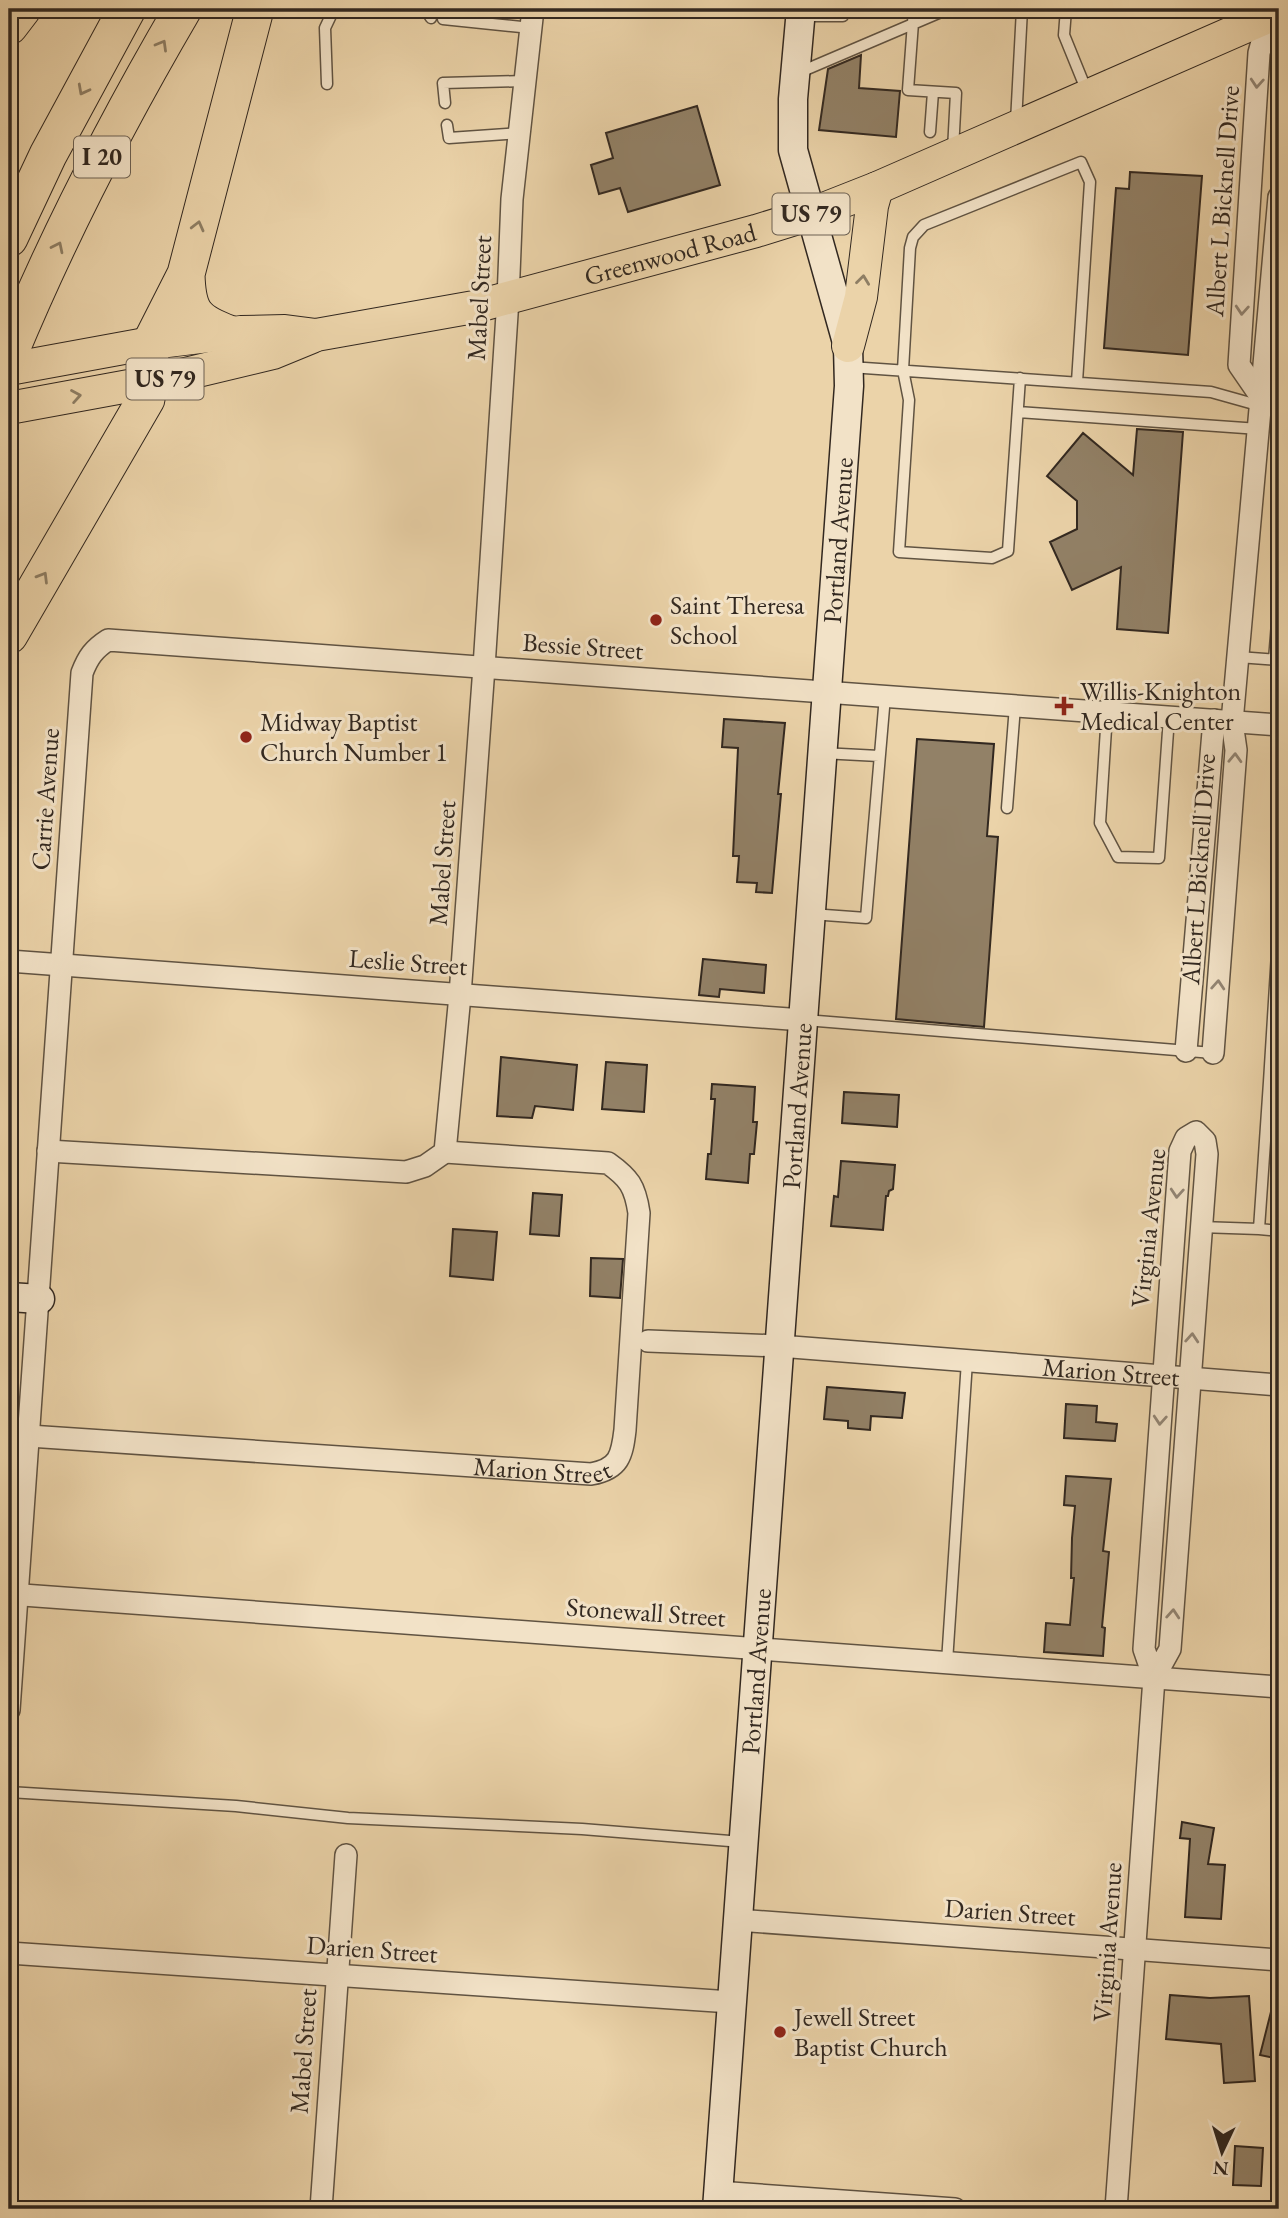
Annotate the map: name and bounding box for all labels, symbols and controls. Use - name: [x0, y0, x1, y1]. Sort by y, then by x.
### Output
- one-way arrow: [154, 39, 167, 52]
- one-way arrow: [1250, 78, 1265, 89]
- one-way arrow: [78, 83, 91, 95]
- street label: Albert L Bicknell Drive: [1197, 84, 1247, 319]
- road number: I 20: [74, 136, 130, 177]
- road number: US 79: [772, 194, 850, 234]
- street label: Greenwood Road: [581, 215, 761, 293]
- one-way arrow: [190, 221, 204, 233]
- street label: Mabel Street: [459, 235, 499, 361]
- one-way arrow: [49, 242, 63, 254]
- one-way arrow: [855, 274, 870, 286]
- one-way arrow: [1235, 305, 1250, 316]
- road number: US 79: [127, 358, 204, 400]
- one-way arrow: [70, 389, 82, 404]
- street label: Portland Avenue: [815, 456, 861, 624]
- one-way arrow: [35, 571, 48, 584]
- place label: Saint Theresa School: [670, 588, 805, 652]
- marker: Saint Theresa School: [648, 612, 664, 628]
- street label: Bessie Street: [521, 625, 645, 667]
- place label: Willis-Knighton Medical Center: [1080, 674, 1242, 738]
- marker: Willis-Knighton Medical Center: [1054, 696, 1074, 716]
- place label: Midway Baptist Church Number 1: [260, 705, 448, 769]
- street label: Carrie Avenue: [23, 727, 67, 871]
- marker: Midway Baptist Church Number 1: [238, 729, 254, 745]
- street label: Albert L Bicknell Drive: [1173, 752, 1223, 987]
- one-way arrow: [1227, 752, 1243, 763]
- street label: Mabel Street: [421, 799, 463, 927]
- street label: Leslie Street: [348, 941, 468, 983]
- one-way arrow: [1210, 979, 1225, 990]
- street label: Portland Avenue: [774, 1022, 820, 1190]
- street label: Virginia Avenue: [1123, 1147, 1173, 1309]
- one-way arrow: [1170, 1188, 1185, 1199]
- one-way arrow: [1184, 1332, 1199, 1343]
- street label: Marion Street: [1041, 1350, 1181, 1394]
- one-way arrow: [1152, 1415, 1167, 1426]
- street label: Marion Street: [472, 1449, 617, 1491]
- street label: Portland Avenue: [733, 1587, 779, 1756]
- street label: Stonewall Street: [565, 1589, 727, 1635]
- one-way arrow: [1165, 1608, 1180, 1619]
- street label: Virginia Avenue: [1084, 1861, 1130, 2023]
- street label: Darien Street: [943, 1890, 1077, 1934]
- street label: Darien Street: [305, 1927, 439, 1971]
- street label: Mabel Street: [282, 1987, 324, 2115]
- place label: Jewell Street Baptist Church: [792, 2000, 948, 2064]
- marker: Jewell Street Baptist Church: [772, 2024, 788, 2040]
- north arrow: [1186, 2116, 1256, 2186]
- text: N: [1212, 2155, 1229, 2181]

